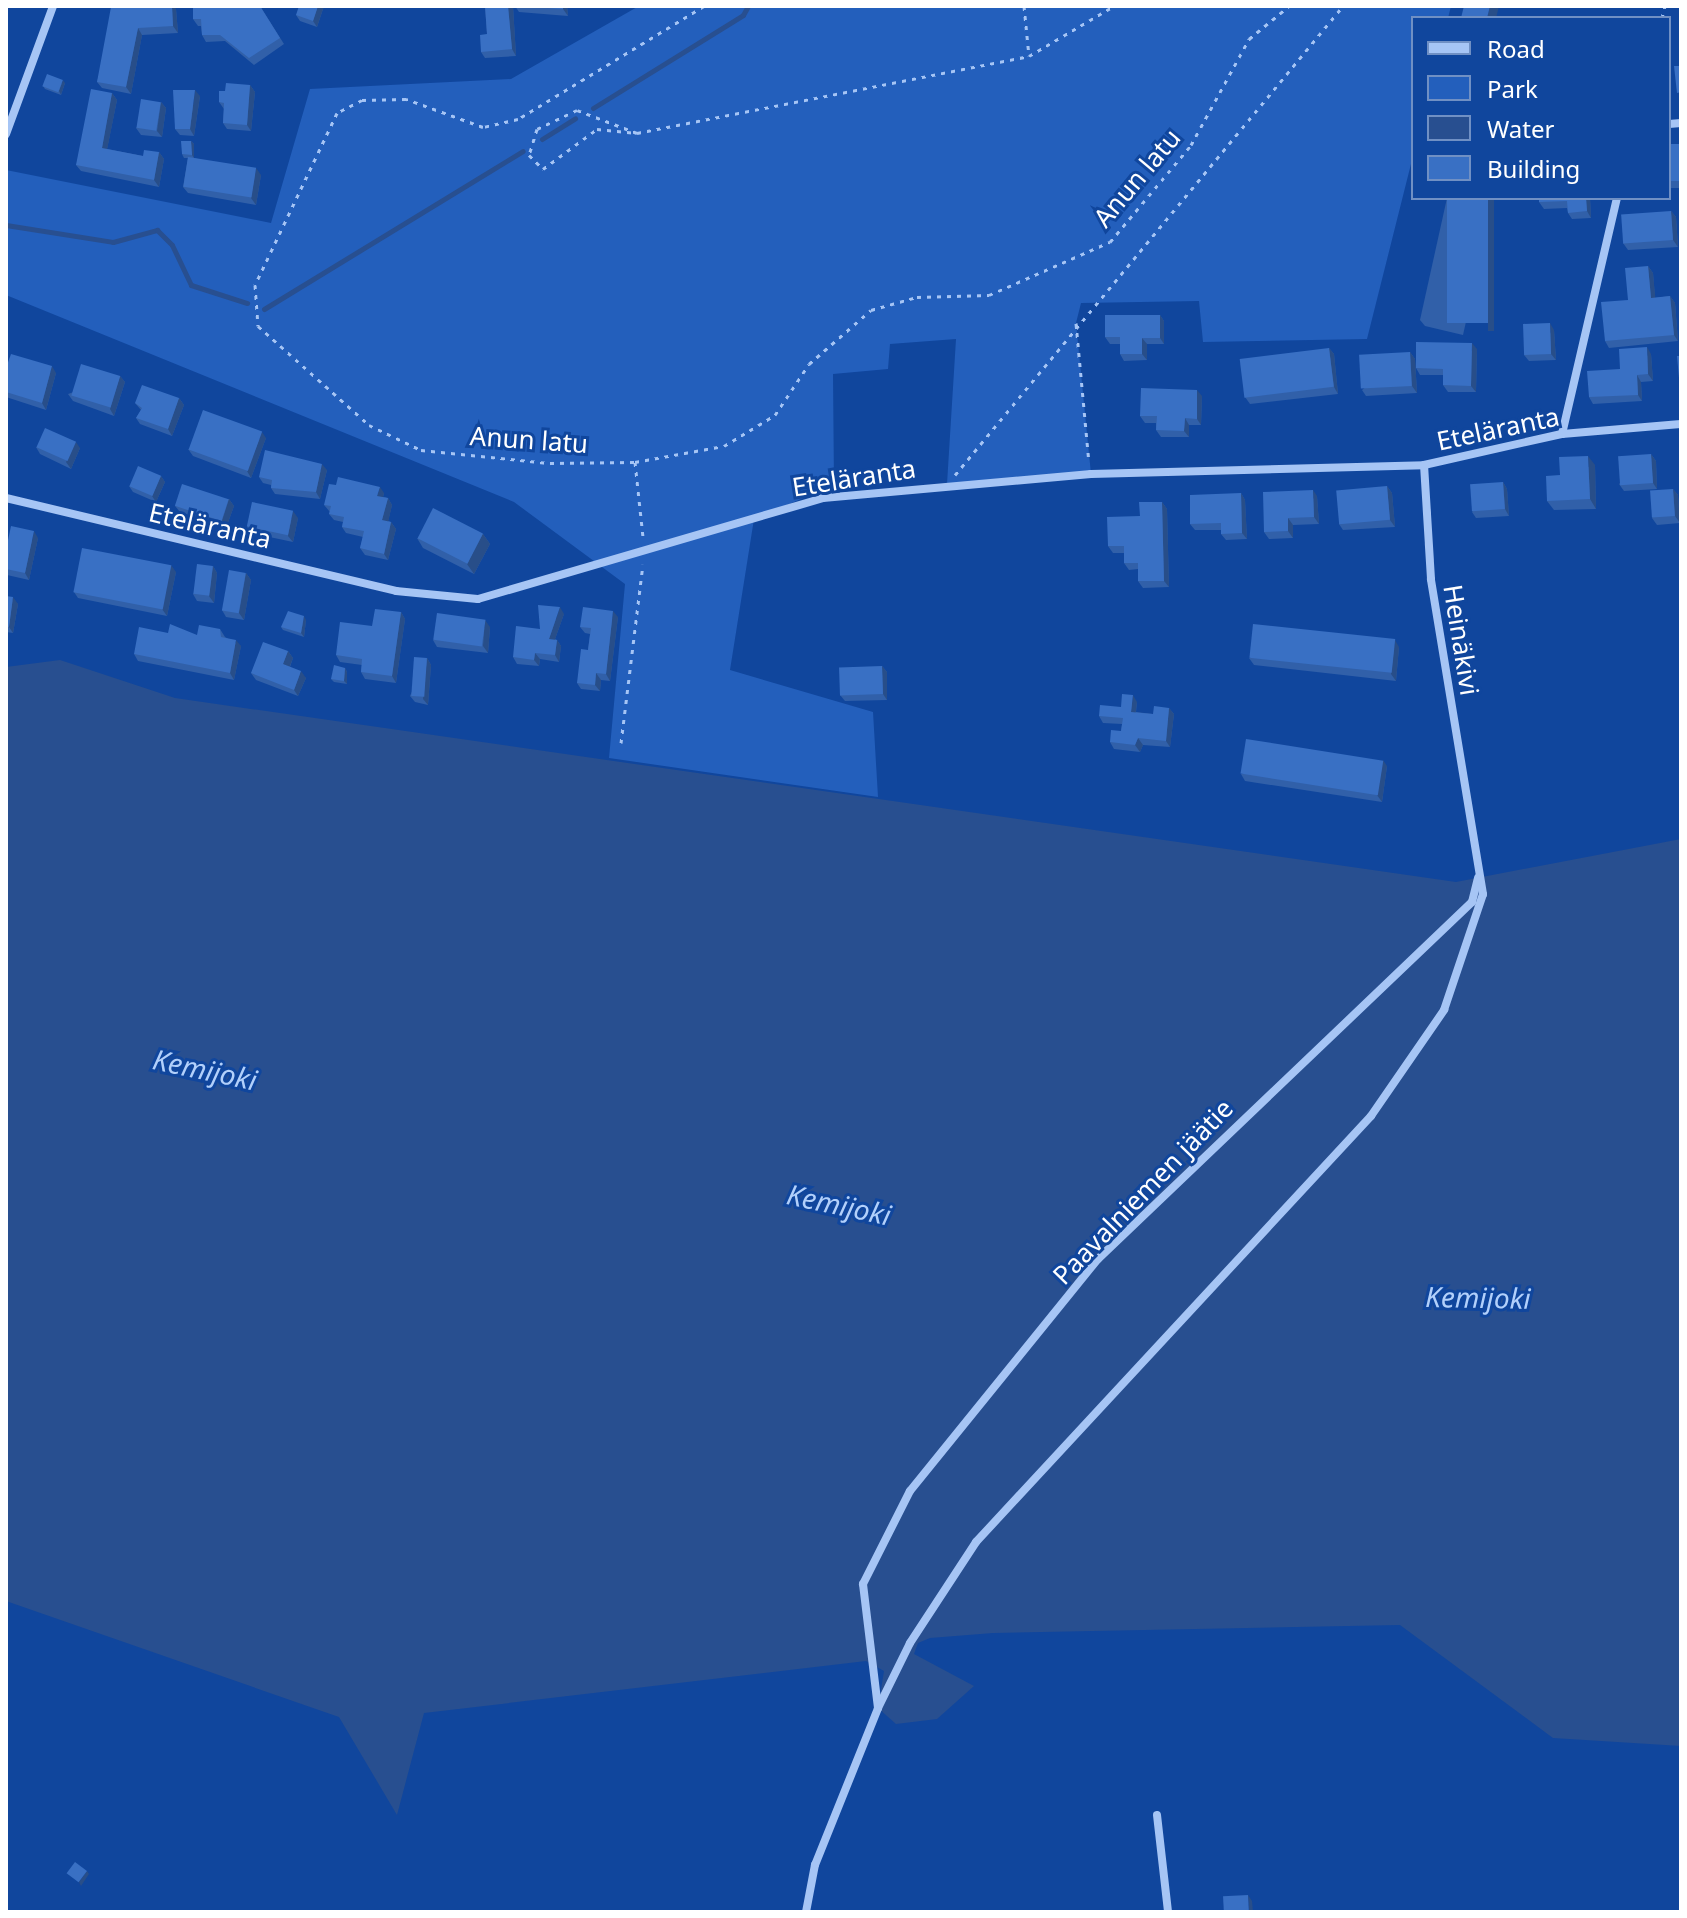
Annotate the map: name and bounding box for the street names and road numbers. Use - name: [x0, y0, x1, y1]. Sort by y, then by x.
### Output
- street label: Anun latu: [1087, 123, 1187, 233]
- street label: Eteläranta: [1434, 401, 1562, 457]
- street label: Anun latu: [469, 420, 589, 460]
- street label: Eteläranta: [790, 453, 918, 503]
- street label: Eteläranta: [146, 497, 274, 555]
- street label: Heinäkivi: [1437, 582, 1485, 698]
- street label: Paavalniemen jäätie: [1047, 1093, 1239, 1291]

